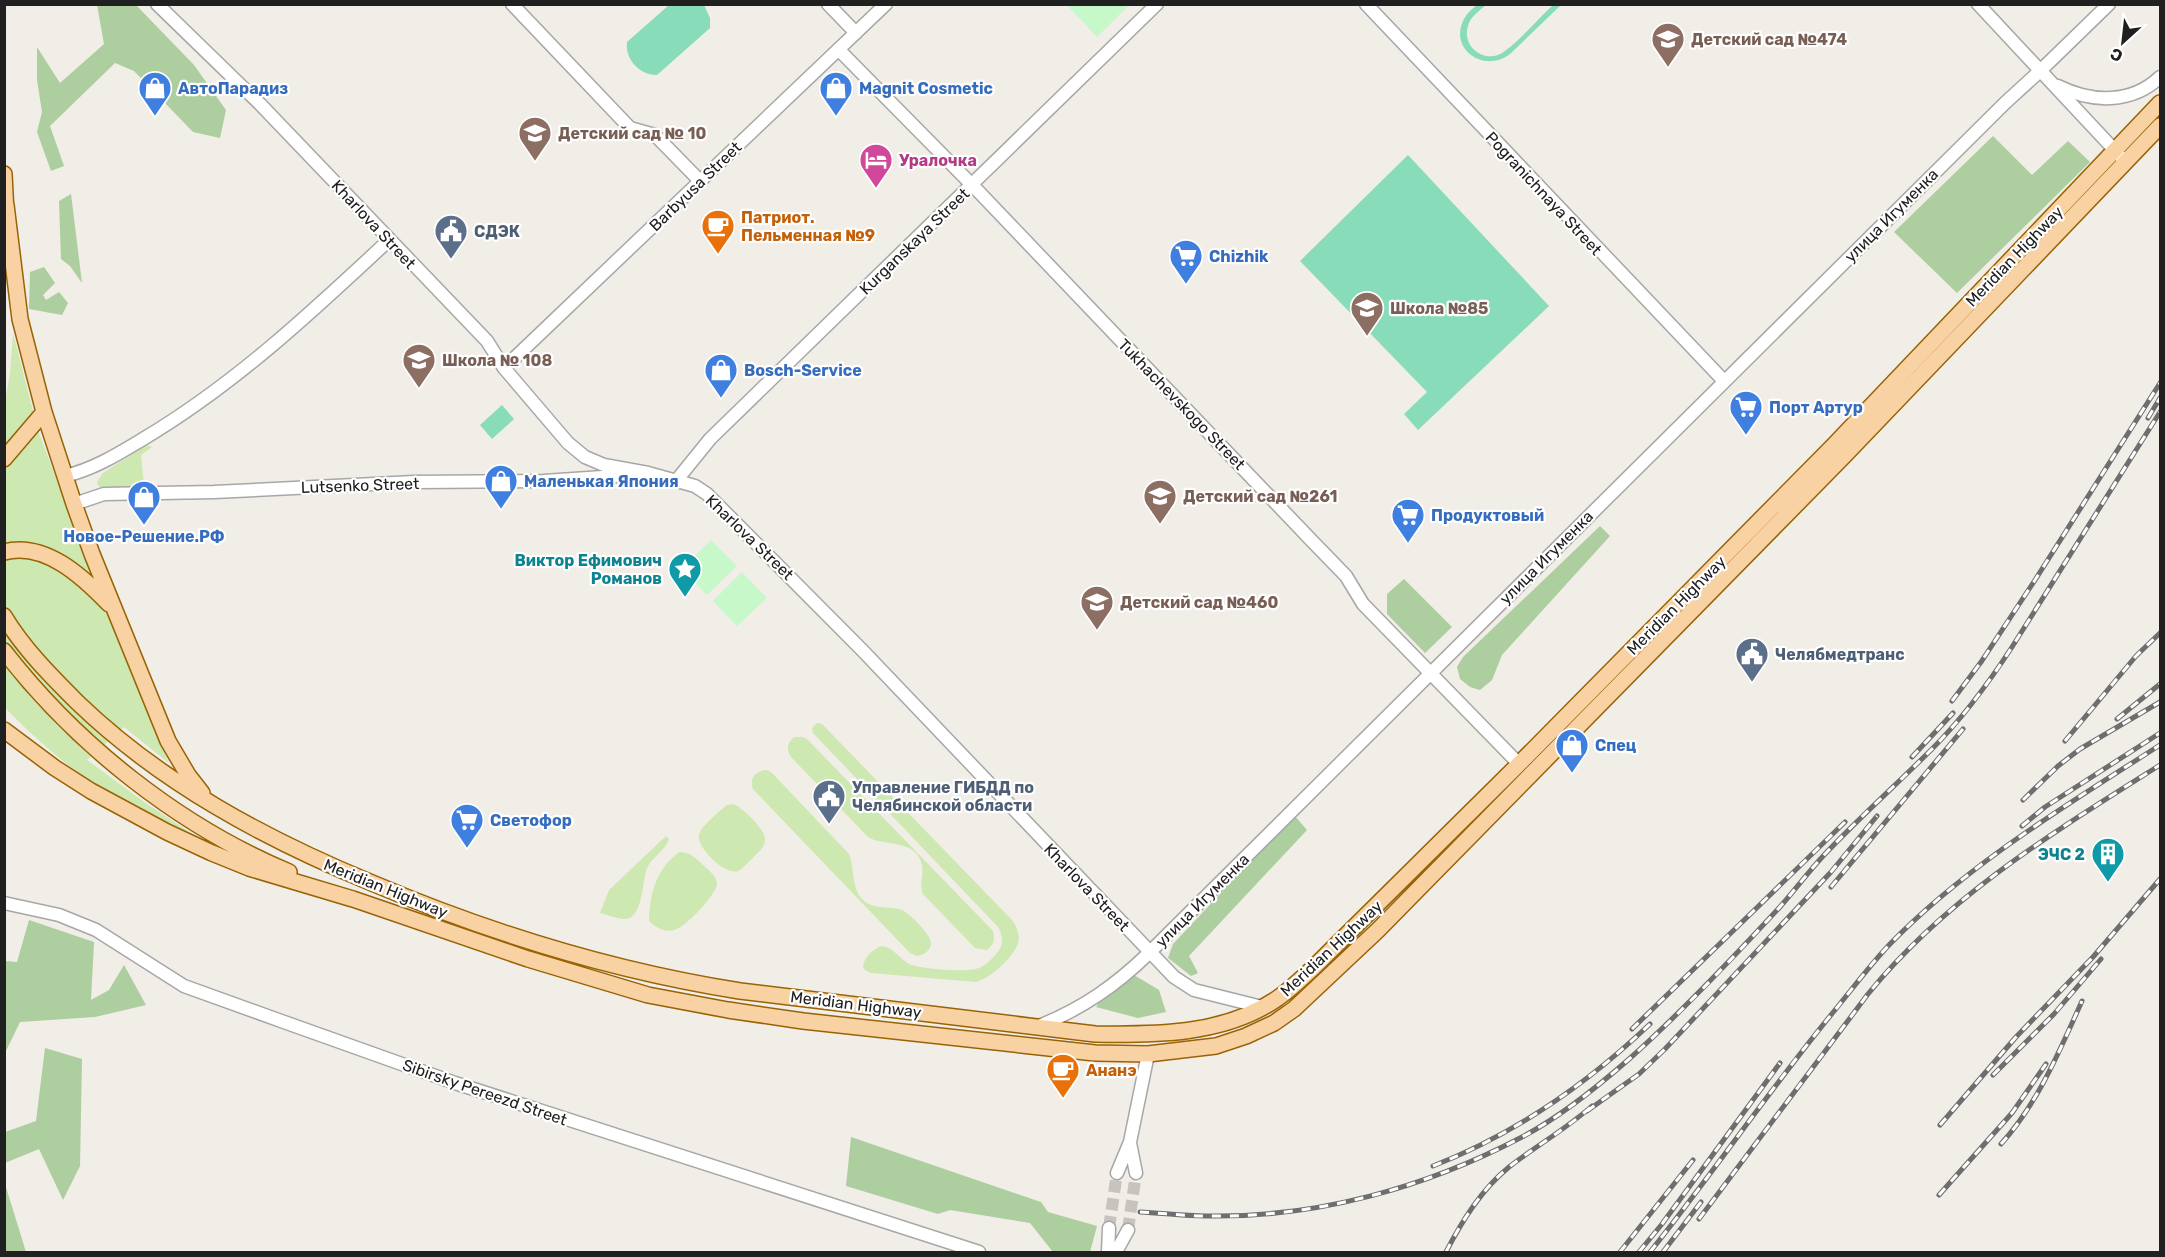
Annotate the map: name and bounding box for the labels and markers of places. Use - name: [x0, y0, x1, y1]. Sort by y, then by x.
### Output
- school or university icon: Детский сад №474: [1650, 21, 1686, 68]
- place label: Детский сад №474: [1691, 30, 1847, 49]
- shop icon: АвтоПарадиз: [137, 70, 173, 117]
- shop icon: Magnit Cosmetic: [818, 70, 854, 117]
- place label: АвтоПарадиз: [178, 79, 288, 98]
- place label: Magnit Cosmetic: [859, 79, 993, 98]
- school or university icon: Детский сад № 10: [517, 115, 553, 162]
- place label: Детский сад № 10: [558, 124, 706, 143]
- hotel icon: Уралочка: [858, 142, 894, 189]
- place label: Уралочка: [899, 151, 977, 170]
- cafe icon: Патриот. Пельменная №9: [700, 208, 736, 255]
- place label: Патриот. Пельменная №9: [741, 208, 875, 245]
- public building icon: СДЭК: [433, 213, 469, 260]
- place label: СДЭК: [474, 222, 520, 241]
- supermarket icon: Chizhik: [1168, 238, 1204, 285]
- place label: Chizhik: [1209, 247, 1269, 266]
- school or university icon: Школа №85: [1349, 290, 1385, 337]
- place label: Школа №85: [1390, 299, 1488, 318]
- school or university icon: Школа № 108: [401, 342, 437, 389]
- place label: Школа № 108: [442, 351, 552, 370]
- shop icon: Bosch-Service: [703, 352, 739, 399]
- place label: Bosch-Service: [744, 361, 862, 380]
- supermarket icon: Порт Артур: [1728, 389, 1764, 436]
- place label: Порт Артур: [1769, 398, 1863, 417]
- shop icon: Маленькая Япония: [483, 463, 519, 510]
- place label: Маленькая Япония: [524, 472, 679, 491]
- school or university icon: Детский сад №261: [1142, 478, 1178, 525]
- shop icon: Новое-Решение.РФ: [126, 479, 162, 526]
- place label: Детский сад №261: [1183, 487, 1338, 506]
- supermarket icon: Продуктовый: [1390, 497, 1426, 544]
- place label: Продуктовый: [1431, 506, 1544, 525]
- place label: Новое-Решение.РФ: [63, 527, 225, 546]
- place label: Виктор Ефимович Романов: [514, 551, 662, 588]
- place icon: Виктор Ефимович Романов: [667, 551, 703, 598]
- school or university icon: Детский сад №460: [1079, 584, 1115, 631]
- place label: Детский сад №460: [1120, 593, 1278, 612]
- public building icon: Челябмедтранс: [1734, 636, 1770, 683]
- place label: Челябмедтранс: [1775, 645, 1905, 664]
- shop icon: Спец: [1554, 727, 1590, 774]
- place label: Спец: [1595, 736, 1637, 755]
- public building icon: Управление ГИБДД по Челябинской области: [811, 778, 847, 825]
- place label: Управление ГИБДД по Челябинской области: [852, 778, 1034, 815]
- supermarket icon: Светофор: [449, 802, 485, 849]
- place label: Светофор: [490, 811, 572, 830]
- building icon: ЭЧС 2: [2090, 836, 2126, 883]
- place label: ЭЧС 2: [2038, 845, 2085, 864]
- cafe icon: Ананэ: [1045, 1052, 1081, 1099]
- place label: Ананэ: [1086, 1061, 1137, 1080]

